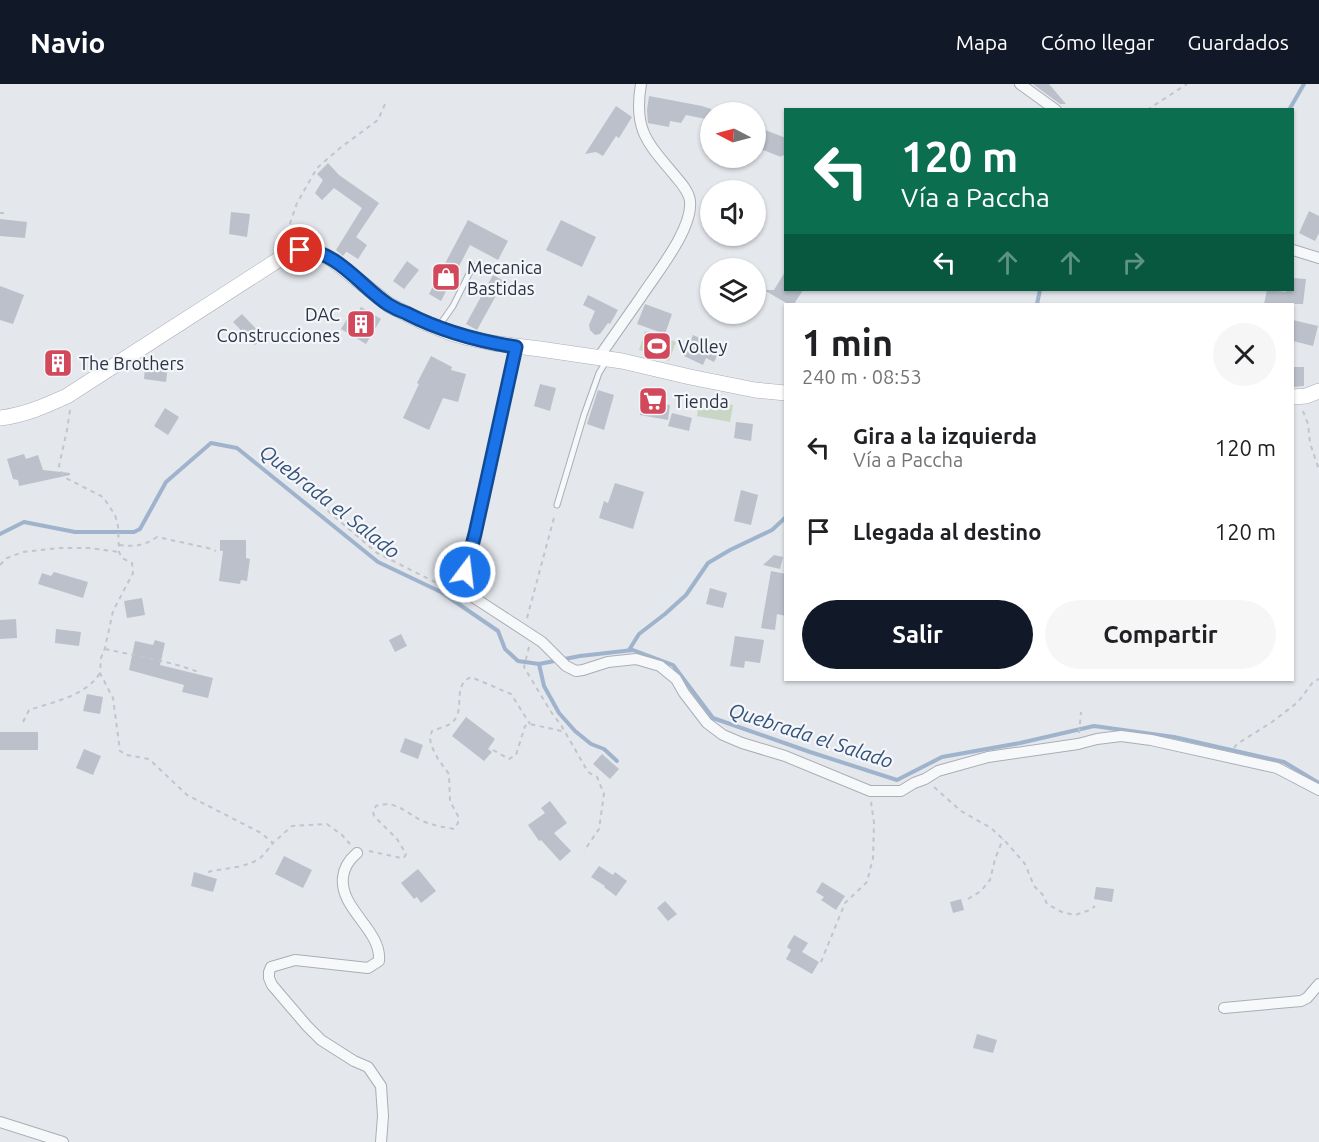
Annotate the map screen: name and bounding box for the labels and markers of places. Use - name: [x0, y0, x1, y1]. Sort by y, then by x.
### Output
- pin: [274, 224, 325, 275]
- place label: Mecanica Bastidas: [467, 257, 542, 298]
- shop icon: Mecanica Bastidas: [430, 261, 462, 293]
- place label: DAC Construcciones: [217, 304, 340, 345]
- building icon: DAC Construcciones: [345, 308, 377, 340]
- sports icon: Volley: [641, 330, 673, 362]
- place label: Volley: [678, 336, 728, 356]
- building icon: The Brothers: [42, 347, 74, 379]
- place label: The Brothers: [79, 353, 184, 373]
- supermarket icon: Tienda: [637, 385, 669, 417]
- place label: Tienda: [674, 391, 729, 411]

